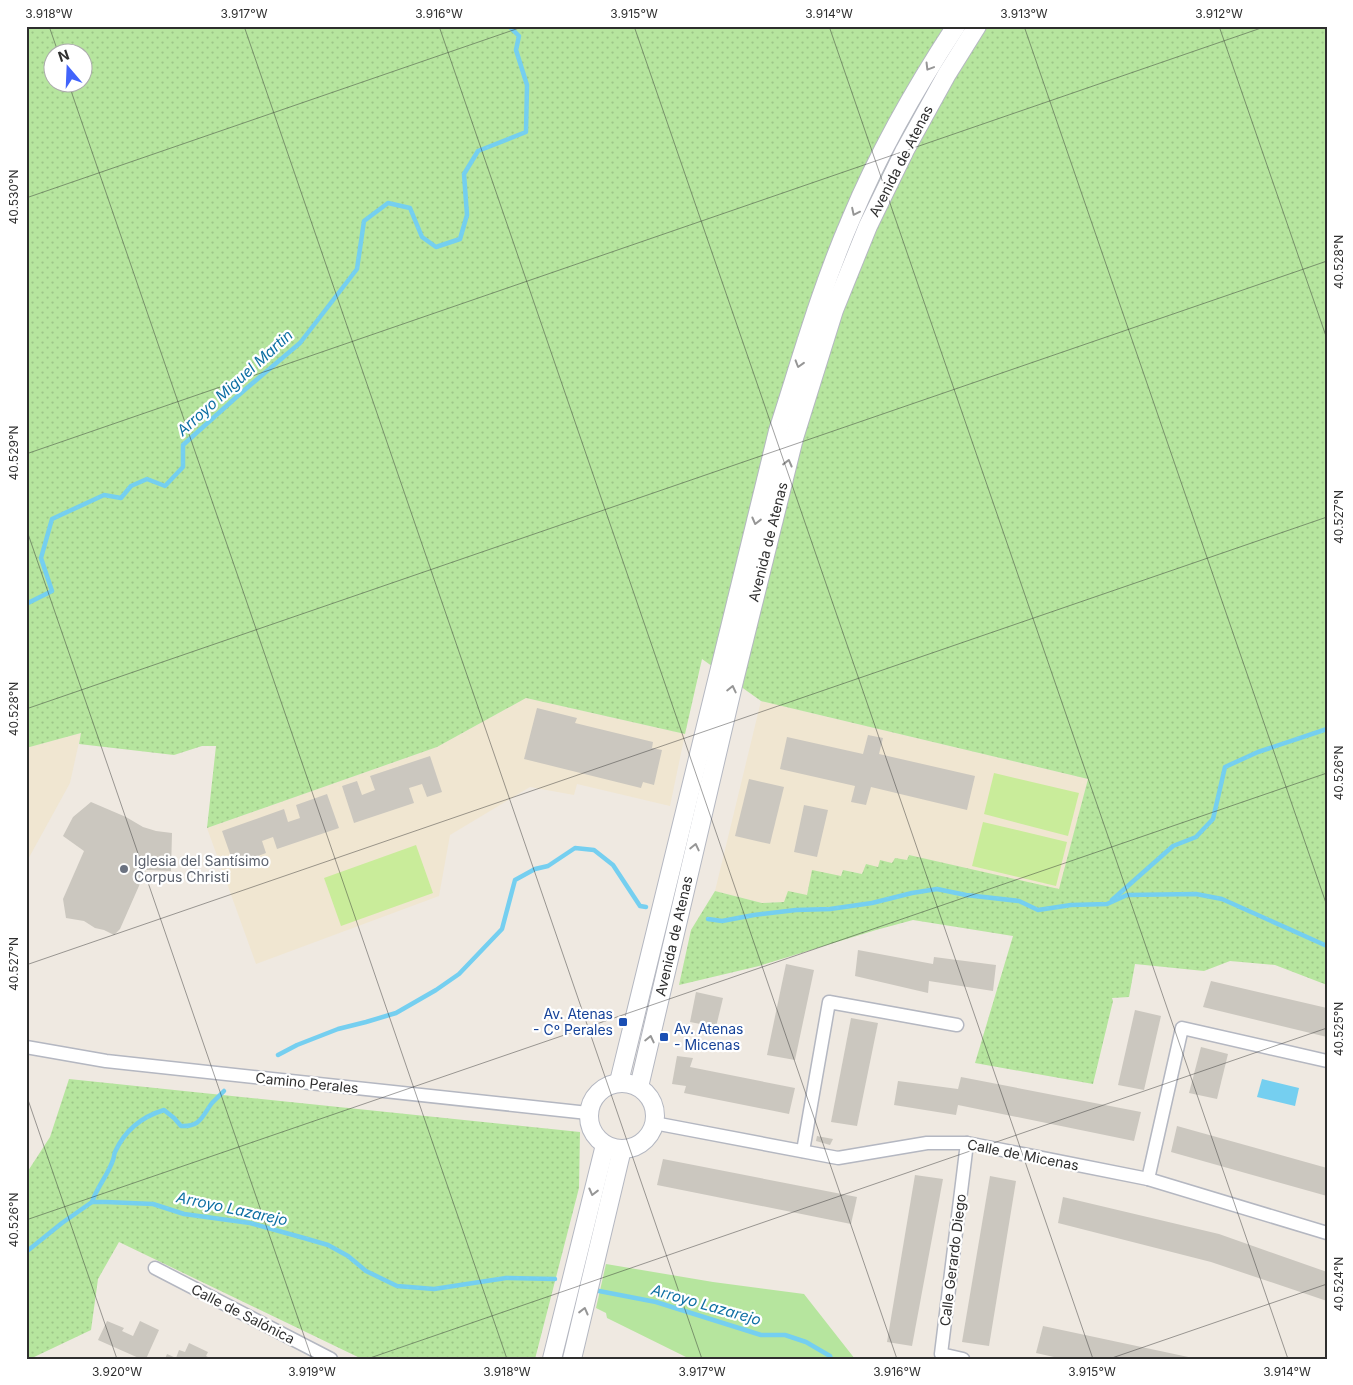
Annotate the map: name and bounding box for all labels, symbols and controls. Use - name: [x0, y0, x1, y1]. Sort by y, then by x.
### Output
- text: 3.918°W: [25, 6, 73, 21]
- text: 3.917°W: [221, 6, 268, 21]
- text: 3.916°W: [415, 6, 463, 21]
- text: 3.915°W: [610, 6, 658, 21]
- text: 3.914°W: [805, 6, 853, 21]
- text: 3.913°W: [1000, 6, 1048, 21]
- text: 3.912°W: [1195, 6, 1243, 21]
- north arrow: [42, 42, 92, 92]
- text: N: [56, 45, 71, 65]
- one-way arrow: [926, 62, 936, 71]
- street label: Avenida de Atenas: [865, 102, 936, 219]
- text: 40.530°N: [6, 169, 21, 225]
- one-way arrow: [851, 206, 861, 215]
- text: 40.528°N: [1331, 235, 1346, 289]
- water label: Arroyo Miguel Martin: [172, 325, 297, 440]
- one-way arrow: [795, 360, 805, 368]
- text: 40.529°N: [6, 426, 21, 480]
- one-way arrow: [782, 458, 793, 467]
- street label: Avenida de Atenas: [744, 480, 791, 603]
- text: 40.527°N: [1331, 490, 1346, 544]
- one-way arrow: [751, 516, 762, 525]
- text: 40.528°N: [6, 682, 21, 736]
- one-way arrow: [726, 684, 737, 693]
- text: 40.526°N: [1331, 746, 1346, 800]
- one-way arrow: [689, 842, 700, 851]
- place label: Iglesia del Santísimo Corpus Christi: [134, 852, 269, 885]
- marker: Iglesia del Santísimo Corpus Christi: [118, 863, 130, 875]
- street label: Avenida de Atenas: [651, 874, 696, 998]
- text: 40.527°N: [6, 937, 21, 991]
- text: 40.525°N: [1331, 1002, 1346, 1056]
- place label: Av. Atenas - Cº Perales: [533, 1005, 613, 1038]
- marker: Av. Atenas - Cº Perales: [617, 1016, 629, 1028]
- place label: Av. Atenas - Micenas: [674, 1020, 743, 1053]
- marker: Av. Atenas - Micenas: [658, 1031, 670, 1043]
- one-way arrow: [644, 1035, 655, 1044]
- street label: Camino Perales: [255, 1069, 359, 1096]
- street label: Calle de Micenas: [966, 1135, 1080, 1174]
- water label: Arroyo Lazarejo: [174, 1187, 290, 1230]
- one-way arrow: [588, 1187, 599, 1196]
- text: 40.526°N: [6, 1193, 21, 1247]
- street label: Calle Gerardo Diego: [936, 1193, 969, 1327]
- text: 40.524°N: [1331, 1257, 1346, 1311]
- water label: Arroyo Lazarejo: [648, 1279, 763, 1329]
- street label: Calle de Salónica: [189, 1280, 298, 1347]
- one-way arrow: [578, 1307, 589, 1316]
- text: 3.920°W: [92, 1364, 142, 1379]
- text: 3.919°W: [288, 1364, 336, 1379]
- text: 3.918°W: [483, 1364, 531, 1379]
- text: 3.917°W: [679, 1364, 726, 1379]
- text: 3.916°W: [873, 1364, 921, 1379]
- text: 3.915°W: [1068, 1364, 1116, 1379]
- text: 3.914°W: [1263, 1364, 1311, 1379]

